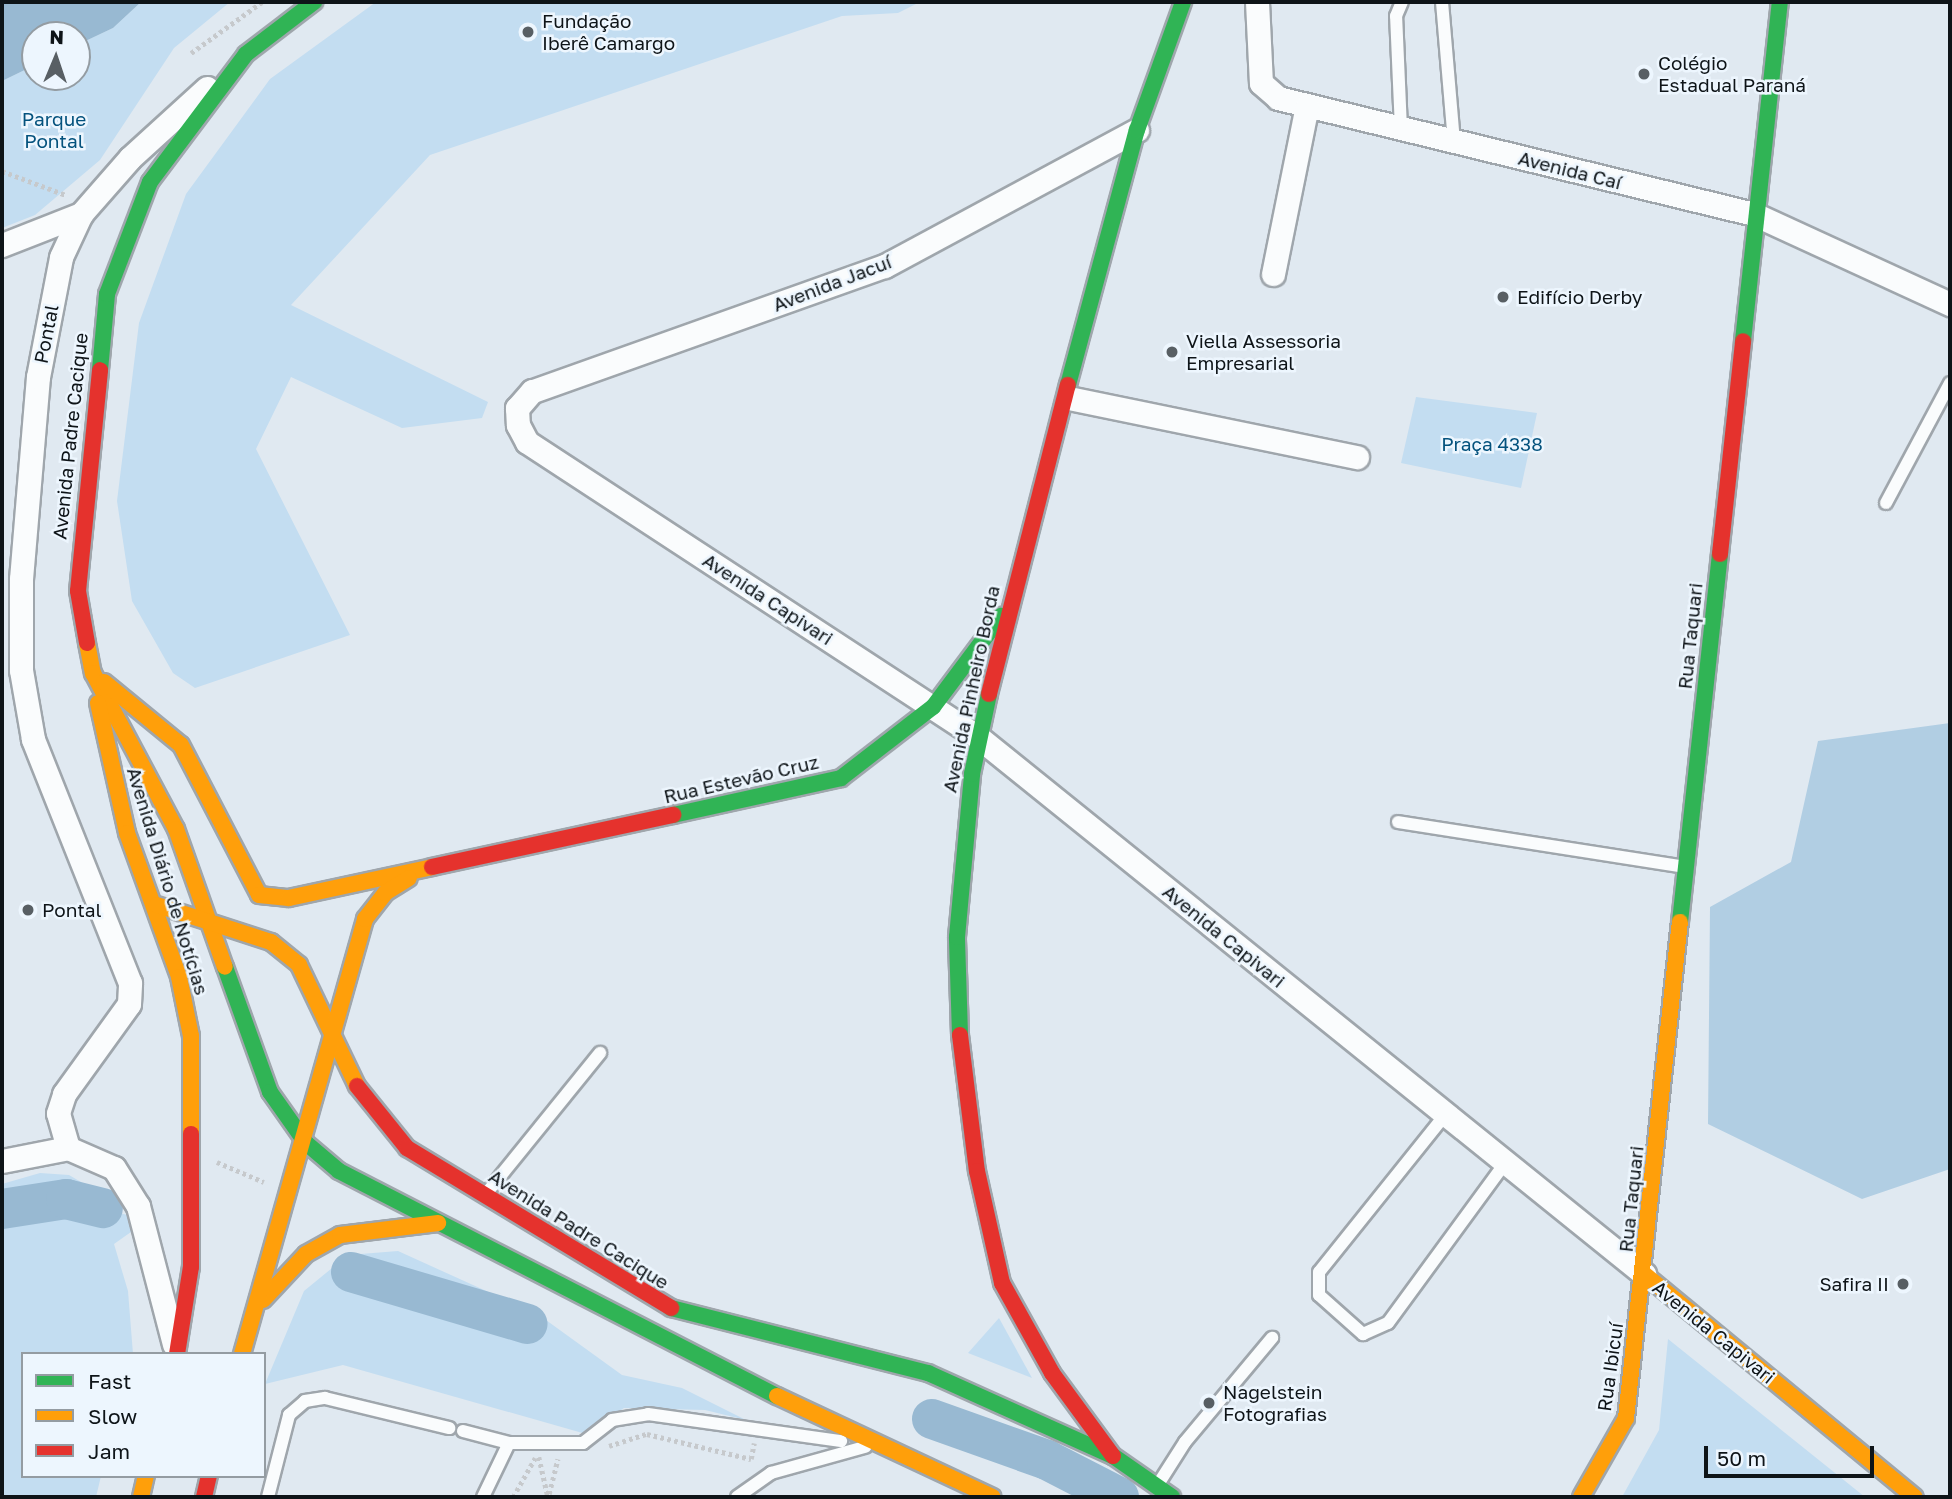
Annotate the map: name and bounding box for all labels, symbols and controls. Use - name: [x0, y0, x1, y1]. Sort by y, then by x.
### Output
- place label: Fundação Iberê Camargo: [542, 10, 675, 54]
- north arrow: [21, 21, 91, 91]
- marker: Fundação Iberê Camargo: [520, 24, 536, 40]
- text: N: [49, 25, 64, 48]
- place label: Colégio Estadual Paraná: [1658, 52, 1806, 96]
- marker: Colégio Estadual Paraná: [1636, 66, 1652, 82]
- park label: Parque Pontal: [22, 108, 86, 152]
- street label: Avenida Caí: [1516, 146, 1624, 194]
- street label: Avenida Jacuí: [770, 250, 894, 316]
- place label: Edifício Derby: [1517, 286, 1642, 308]
- marker: Edifício Derby: [1495, 289, 1511, 305]
- street label: Pontal: [29, 303, 63, 365]
- place label: Viella Assessoria Empresarial: [1186, 330, 1341, 374]
- street label: Avenida Padre Cacique: [48, 331, 92, 541]
- marker: Viella Assessoria Empresarial: [1164, 344, 1180, 360]
- park label: Praça 4338: [1441, 433, 1543, 455]
- street label: Avenida Capivari: [699, 548, 837, 650]
- street label: Rua Taquari: [1673, 582, 1707, 690]
- street label: Avenida Pinheiro Borda: [938, 583, 1004, 795]
- street label: Rua Estevão Cruz: [661, 750, 821, 808]
- street label: Avenida Diário de Notícias: [122, 764, 214, 998]
- street label: Avenida Capivari: [1158, 880, 1290, 992]
- place label: Pontal: [42, 899, 102, 921]
- marker: Pontal: [20, 902, 36, 918]
- street label: Rua Taquari: [1614, 1145, 1648, 1253]
- street label: Avenida Padre Cacique: [485, 1164, 673, 1294]
- place label: Safira II: [1819, 1273, 1889, 1295]
- street label: Avenida Capivari: [1648, 1276, 1780, 1388]
- marker: Safira II: [1895, 1276, 1911, 1292]
- street label: Rua Ibicuí: [1593, 1321, 1627, 1413]
- legend: [21, 1352, 266, 1478]
- text: Fast: [88, 1368, 131, 1394]
- place label: Nagelstein Fotografias: [1223, 1381, 1327, 1425]
- marker: Nagelstein Fotografias: [1201, 1395, 1217, 1411]
- text: Slow: [88, 1403, 137, 1429]
- scale bar: [1707, 1432, 1877, 1476]
- text: Jam: [88, 1438, 130, 1464]
- text: 50 m: [1717, 1445, 1766, 1471]

